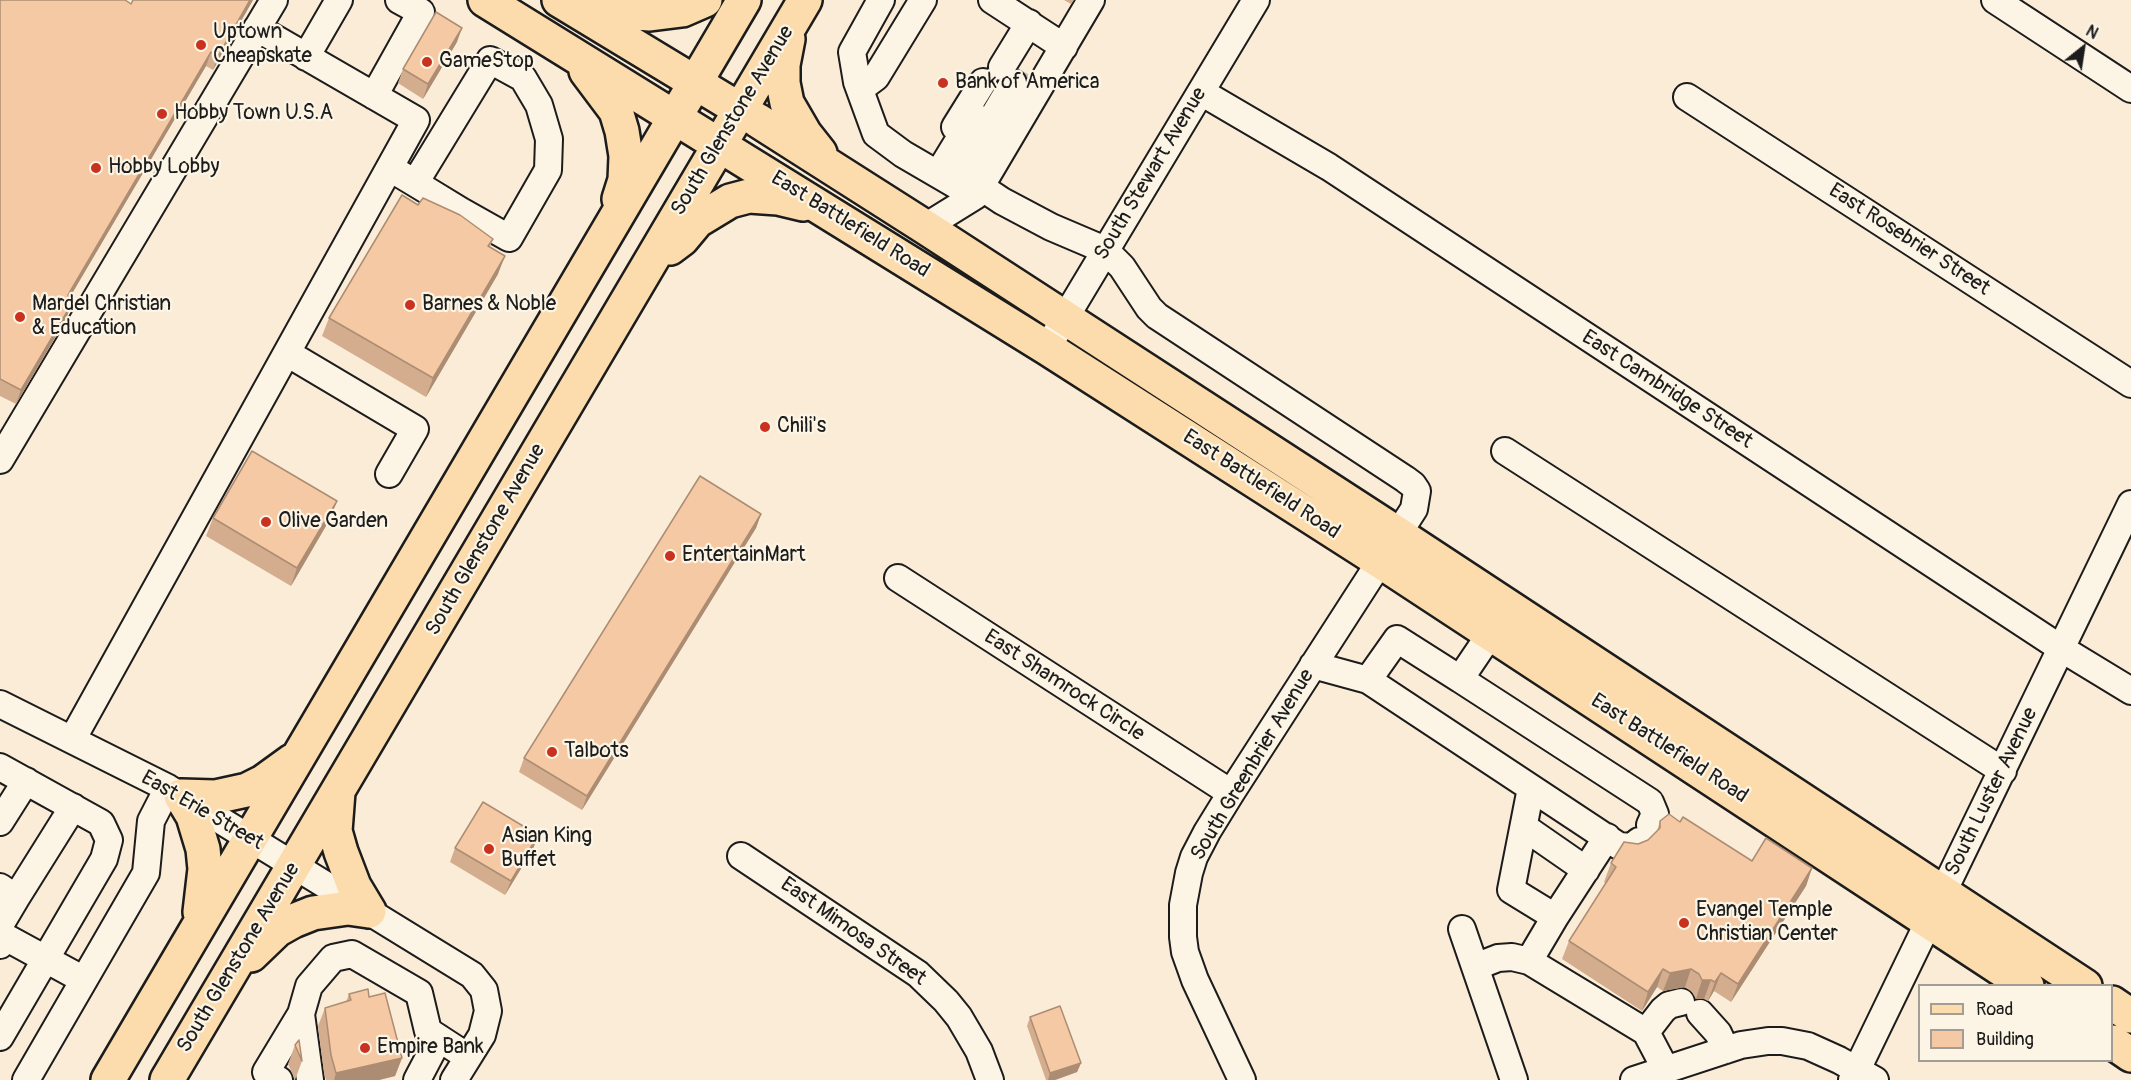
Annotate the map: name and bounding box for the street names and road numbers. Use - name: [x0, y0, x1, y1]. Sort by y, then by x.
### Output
- street label: South Glenstone Avenue: [666, 21, 800, 221]
- street label: South Stewart Avenue: [1089, 83, 1213, 265]
- street label: East Battlefield Road: [766, 166, 934, 284]
- street label: East Rosebrier Street: [1824, 178, 1994, 302]
- street label: East Cambridge Street: [1577, 325, 1757, 455]
- street label: East Battlefield Road: [1178, 425, 1344, 545]
- street label: South Glenstone Avenue: [421, 440, 551, 640]
- street label: East Shamrock Circle: [979, 625, 1149, 747]
- street label: South Greenbrier Avenue: [1186, 665, 1320, 865]
- street label: East Battlefield Road: [1586, 689, 1752, 809]
- street label: South Luster Avenue: [1940, 704, 2044, 880]
- street label: East Erie Street: [136, 766, 268, 856]
- street label: South Glenstone Avenue: [172, 858, 306, 1058]
- street label: East Mimosa Street: [775, 872, 931, 992]

